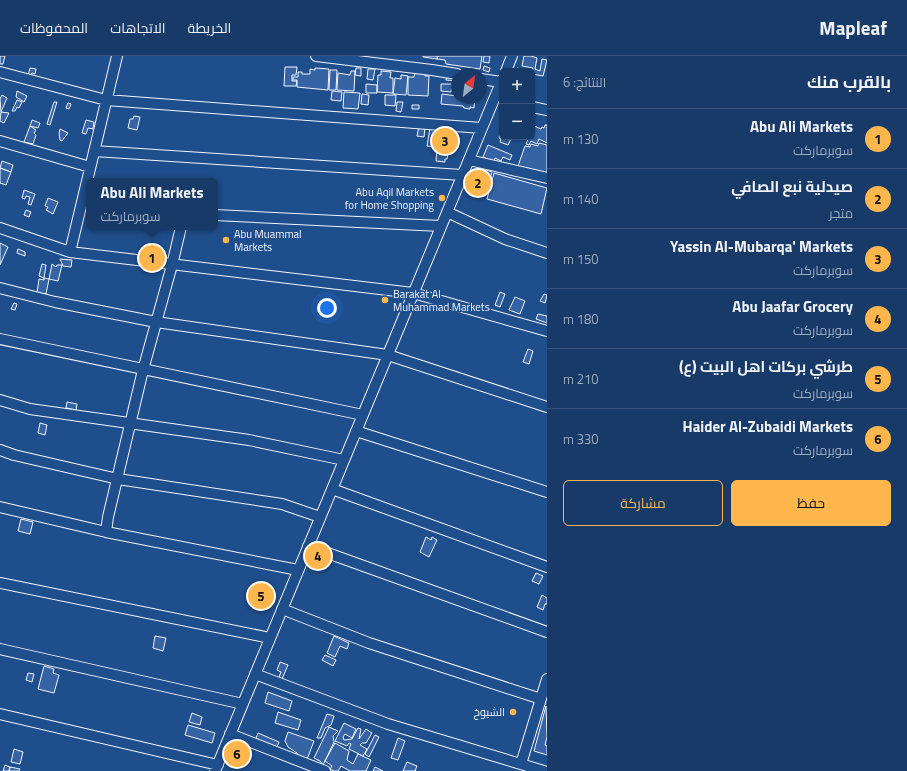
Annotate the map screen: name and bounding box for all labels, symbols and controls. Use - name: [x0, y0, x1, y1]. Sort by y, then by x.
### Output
- text: Mapleaf: [819, 13, 887, 42]
- text: المحفوظات: [20, 17, 88, 38]
- text: الاتجاهات: [110, 17, 166, 38]
- text: الخريطة: [188, 17, 231, 38]
- north arrow: [451, 68, 487, 104]
- map controls: [499, 68, 535, 140]
- button: +: [499, 68, 535, 104]
- text: بالقرب منك: [807, 69, 891, 95]
- text: النتائج: 6: [563, 72, 606, 92]
- button: −: [499, 104, 535, 140]
- text: Abu Ali Markets: [750, 115, 853, 138]
- pin: 3: [432, 126, 458, 156]
- text: 130 m: [563, 129, 599, 149]
- text: 1: [874, 129, 882, 149]
- text: سوبرماركت: [793, 140, 853, 160]
- pin: 2: [465, 168, 491, 198]
- text: صيدلية نبع الصافي: [731, 175, 853, 198]
- popup: [86, 178, 218, 230]
- text: Abu Ali Markets: [101, 181, 203, 204]
- place label: Abu Aqil Markets for Home Shopping: [345, 184, 434, 213]
- text: 140 m: [563, 189, 599, 209]
- text: 2: [874, 189, 882, 209]
- marker: Abu Aqil Markets for Home Shopping: [437, 193, 447, 203]
- text: متجر: [829, 203, 853, 223]
- text: سوبرماركت: [101, 206, 161, 226]
- place label: Abu Muammal Markets: [234, 226, 302, 255]
- marker: Abu Muammal Markets: [221, 235, 231, 245]
- text: Yassin Al-Mubarqa' Markets: [670, 235, 853, 258]
- pin: 1: [139, 243, 165, 273]
- text: 150 m: [563, 249, 599, 269]
- text: 3: [874, 249, 882, 269]
- text: سوبرماركت: [793, 260, 853, 280]
- place label: Barakat Al Muhammad Markets: [393, 286, 490, 315]
- marker: Barakat Al Muhammad Markets: [380, 295, 390, 305]
- text: Abu Jaafar Grocery: [732, 295, 853, 318]
- your location: [317, 298, 337, 318]
- text: 180 m: [563, 309, 599, 329]
- text: 4: [874, 309, 882, 329]
- text: سوبرماركت: [793, 320, 853, 340]
- text: طرشي بركات اهل البيت (ع): [679, 355, 853, 378]
- text: 210 m: [563, 369, 599, 389]
- text: 5: [874, 369, 882, 389]
- text: سوبرماركت: [793, 383, 853, 403]
- text: Haider Al-Zubaidi Markets: [682, 415, 853, 438]
- text: 330 m: [563, 429, 599, 449]
- text: 6: [874, 429, 882, 449]
- text: سوبرماركت: [793, 440, 853, 460]
- button: مشاركة: [563, 480, 723, 526]
- button: حفظ: [731, 480, 891, 526]
- pin: 4: [305, 541, 331, 571]
- pin: 5: [248, 581, 274, 611]
- place label: الشيوخ: [474, 704, 505, 720]
- marker: الشيوخ: [508, 707, 518, 717]
- pin: 6: [224, 739, 250, 769]

